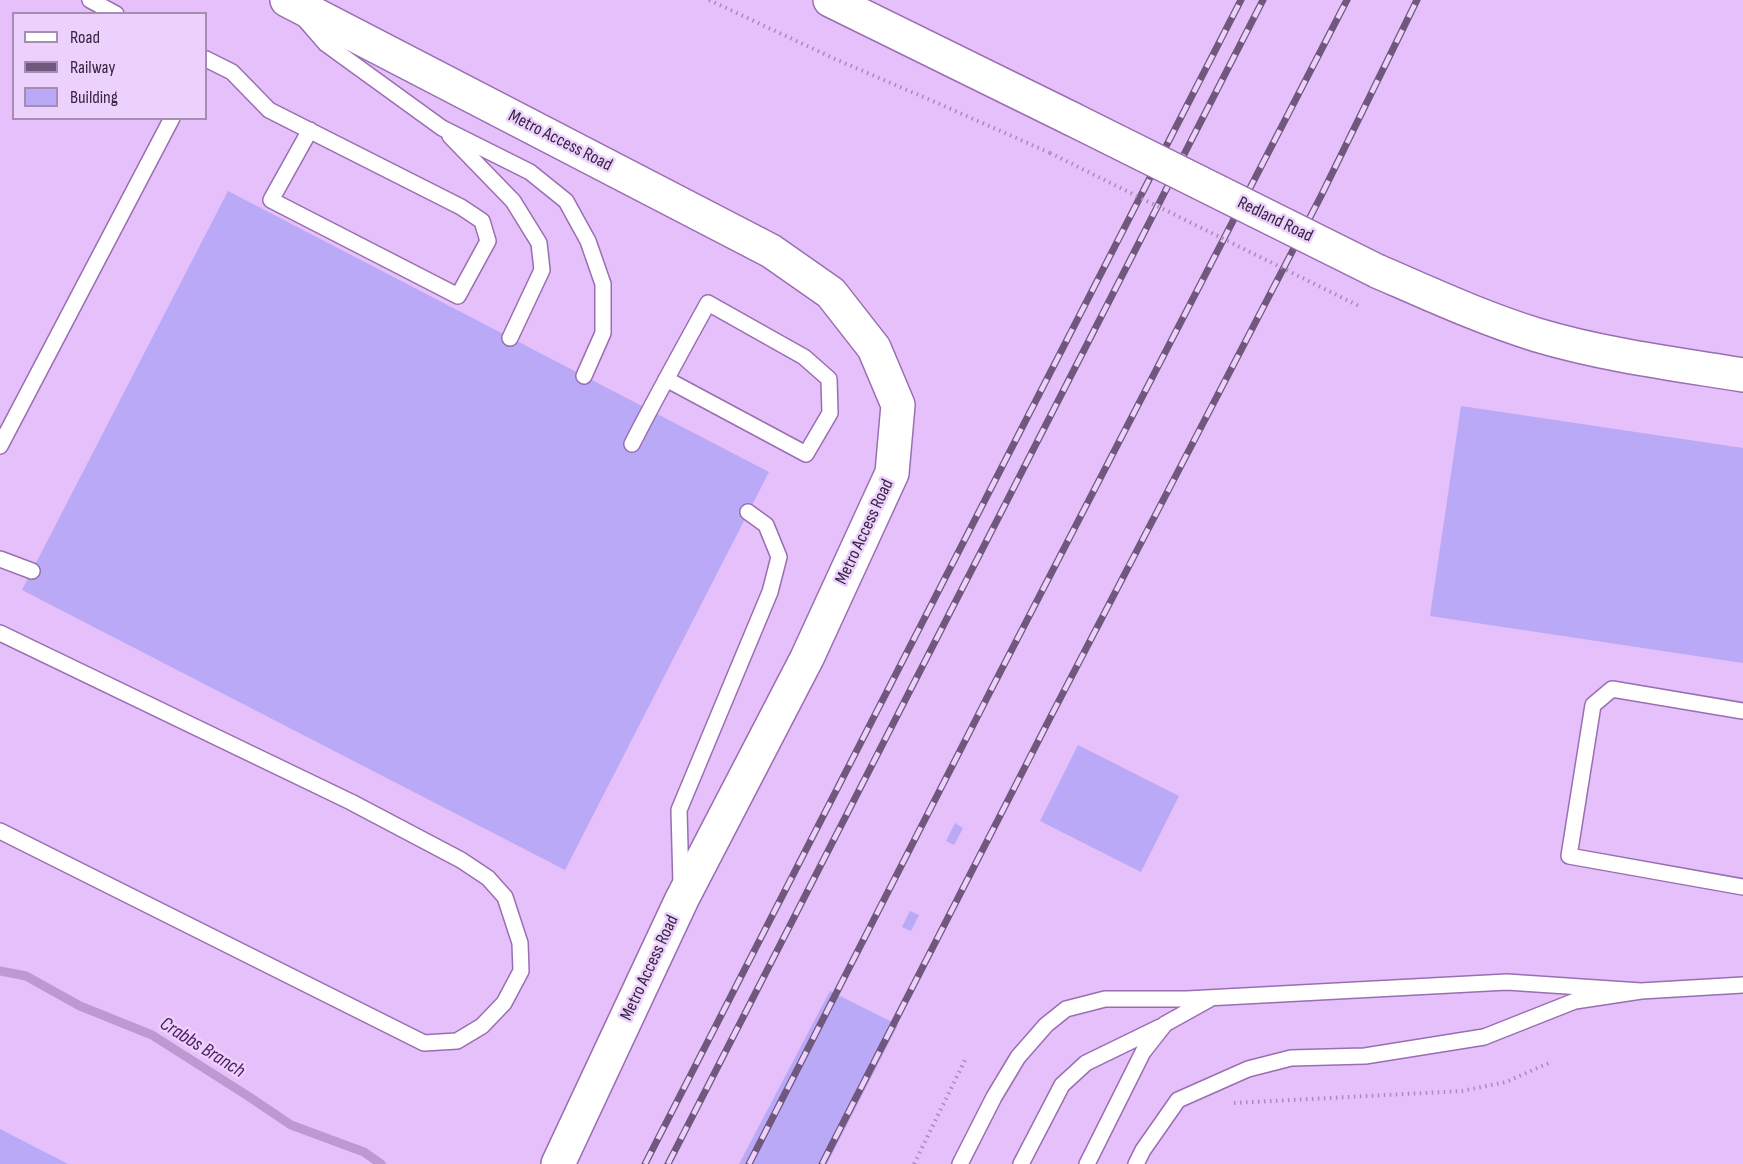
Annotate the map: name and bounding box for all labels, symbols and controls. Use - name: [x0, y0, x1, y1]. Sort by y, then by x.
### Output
- legend: [12, 12, 207, 120]
- text: Road: [70, 27, 100, 48]
- text: Railway: [70, 57, 115, 78]
- text: Building: [70, 87, 118, 108]
- street label: Metro Access Road: [504, 106, 616, 176]
- street label: Redland Road: [1234, 192, 1316, 248]
- street label: Metro Access Road: [831, 476, 899, 588]
- street label: Metro Access Road: [616, 912, 684, 1024]
- water label: Crabbs Branch: [155, 1012, 249, 1084]

